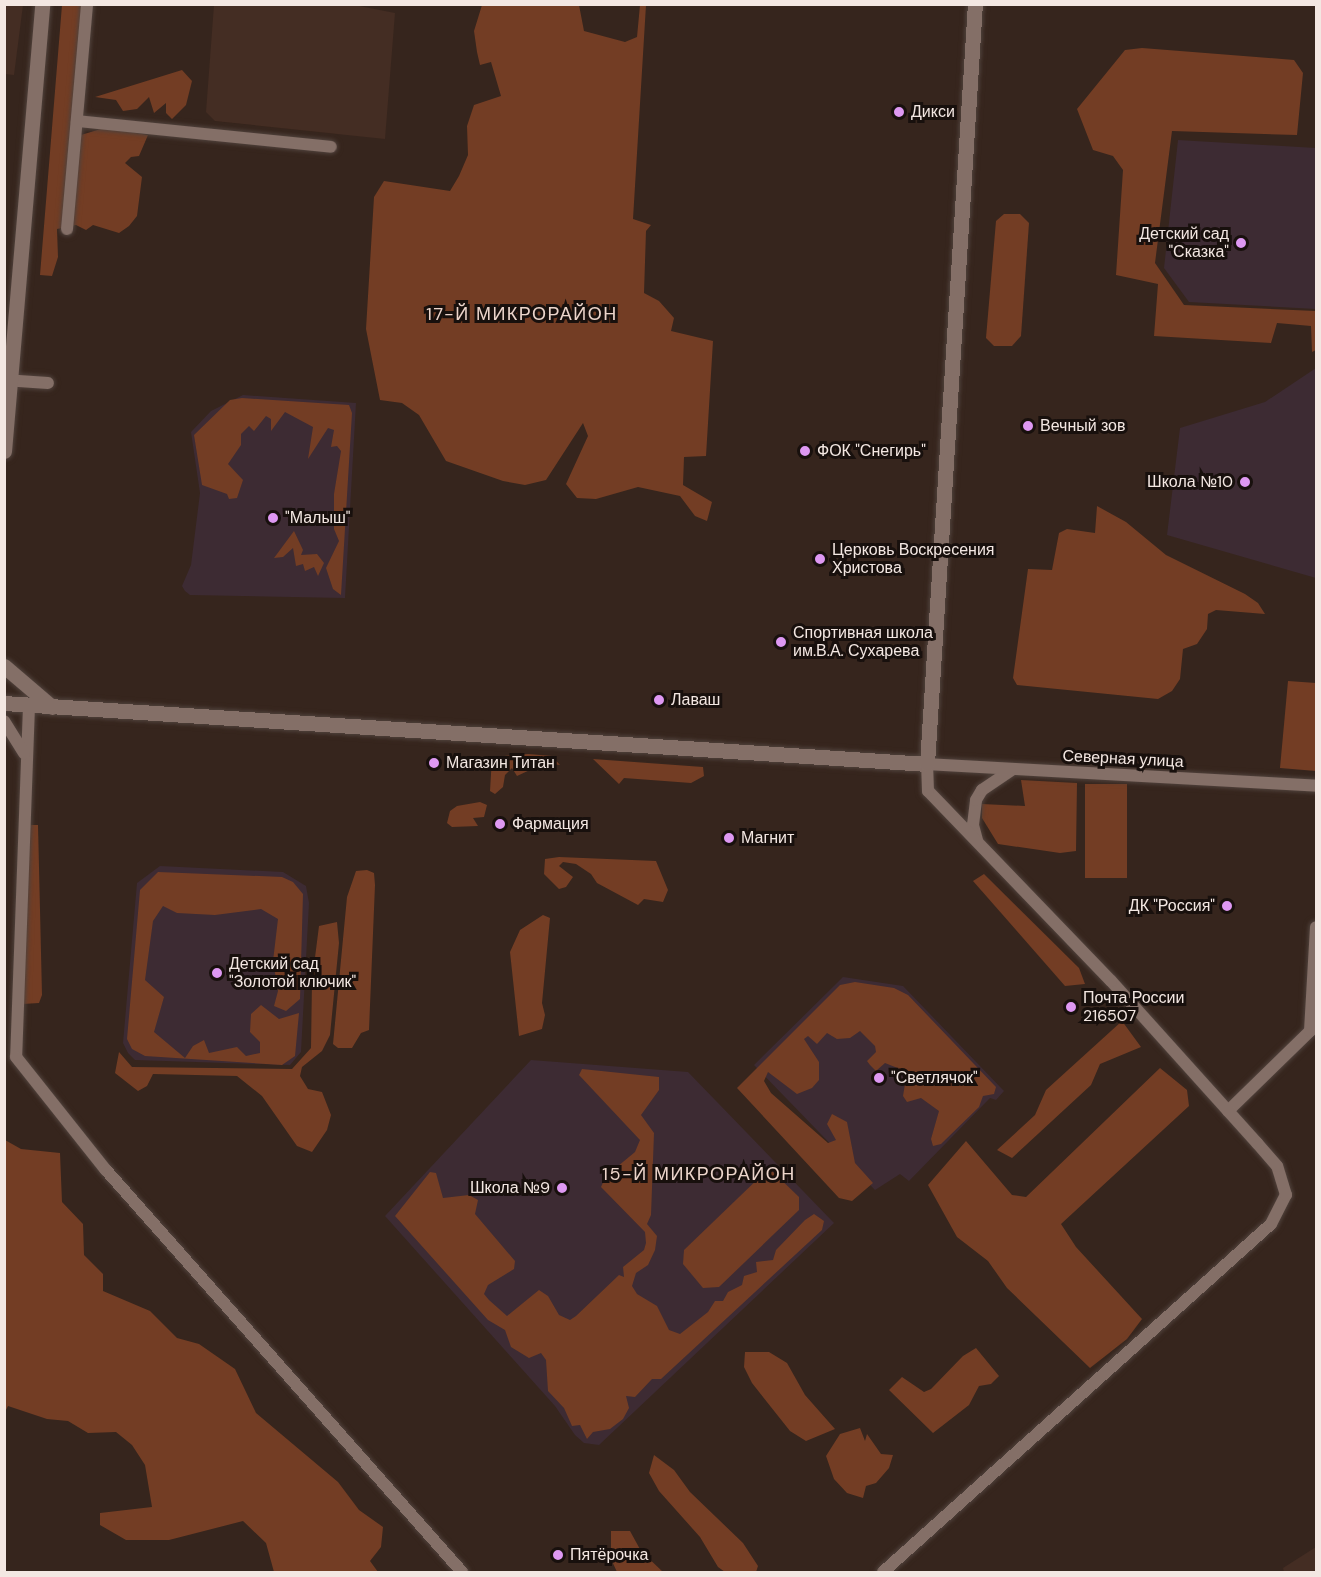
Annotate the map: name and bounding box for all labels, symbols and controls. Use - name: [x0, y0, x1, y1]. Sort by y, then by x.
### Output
- place label: Дикси: [911, 102, 955, 122]
- marker: Дикси: [892, 105, 906, 119]
- place label: Детский сад "Сказка": [1139, 224, 1229, 262]
- marker: Детский сад "Сказка": [1234, 236, 1248, 250]
- district label: 17-Й МИКРОРАЙОН: [426, 303, 618, 325]
- place label: Вечный зов: [1040, 416, 1125, 436]
- marker: Вечный зов: [1021, 419, 1035, 433]
- place label: ФОК "Снегирь": [817, 441, 926, 461]
- marker: ФОК "Снегирь": [798, 444, 812, 458]
- place label: Школа №10: [1147, 472, 1233, 492]
- marker: Школа №10: [1238, 475, 1252, 489]
- place label: "Малыш": [285, 508, 350, 528]
- marker: "Малыш": [266, 511, 280, 525]
- place label: Церковь Воскресения Христова: [832, 540, 995, 578]
- marker: Церковь Воскресения Христова: [813, 552, 827, 566]
- place label: Спортивная школа им.В.А. Сухарева: [793, 623, 933, 661]
- marker: Спортивная школа им.В.А. Сухарева: [774, 635, 788, 649]
- place label: Лаваш: [671, 690, 720, 710]
- marker: Лаваш: [652, 693, 666, 707]
- street label: Северная улица: [1062, 746, 1184, 772]
- place label: Магазин Титан: [446, 753, 555, 773]
- marker: Магазин Титан: [427, 756, 441, 770]
- place label: Фармация: [512, 814, 589, 834]
- marker: Фармация: [493, 817, 507, 831]
- place label: Магнит: [741, 828, 794, 848]
- marker: Магнит: [722, 831, 736, 845]
- place label: ДК "Россия": [1129, 896, 1215, 916]
- marker: ДК "Россия": [1220, 899, 1234, 913]
- place label: Детский сад "Золотой ключик": [229, 954, 356, 992]
- marker: Детский сад "Золотой ключик": [210, 966, 224, 980]
- place label: Почта России 216507: [1083, 988, 1184, 1026]
- marker: Почта России 216507: [1064, 1000, 1078, 1014]
- place label: "Светлячок": [891, 1068, 978, 1088]
- marker: "Светлячок": [872, 1071, 886, 1085]
- district label: 15-Й МИКРОРАЙОН: [602, 1163, 796, 1185]
- place label: Школа №9: [470, 1178, 550, 1198]
- marker: Школа №9: [555, 1181, 569, 1195]
- place label: Пятёрочка: [570, 1545, 648, 1565]
- marker: Пятёрочка: [551, 1548, 565, 1562]

